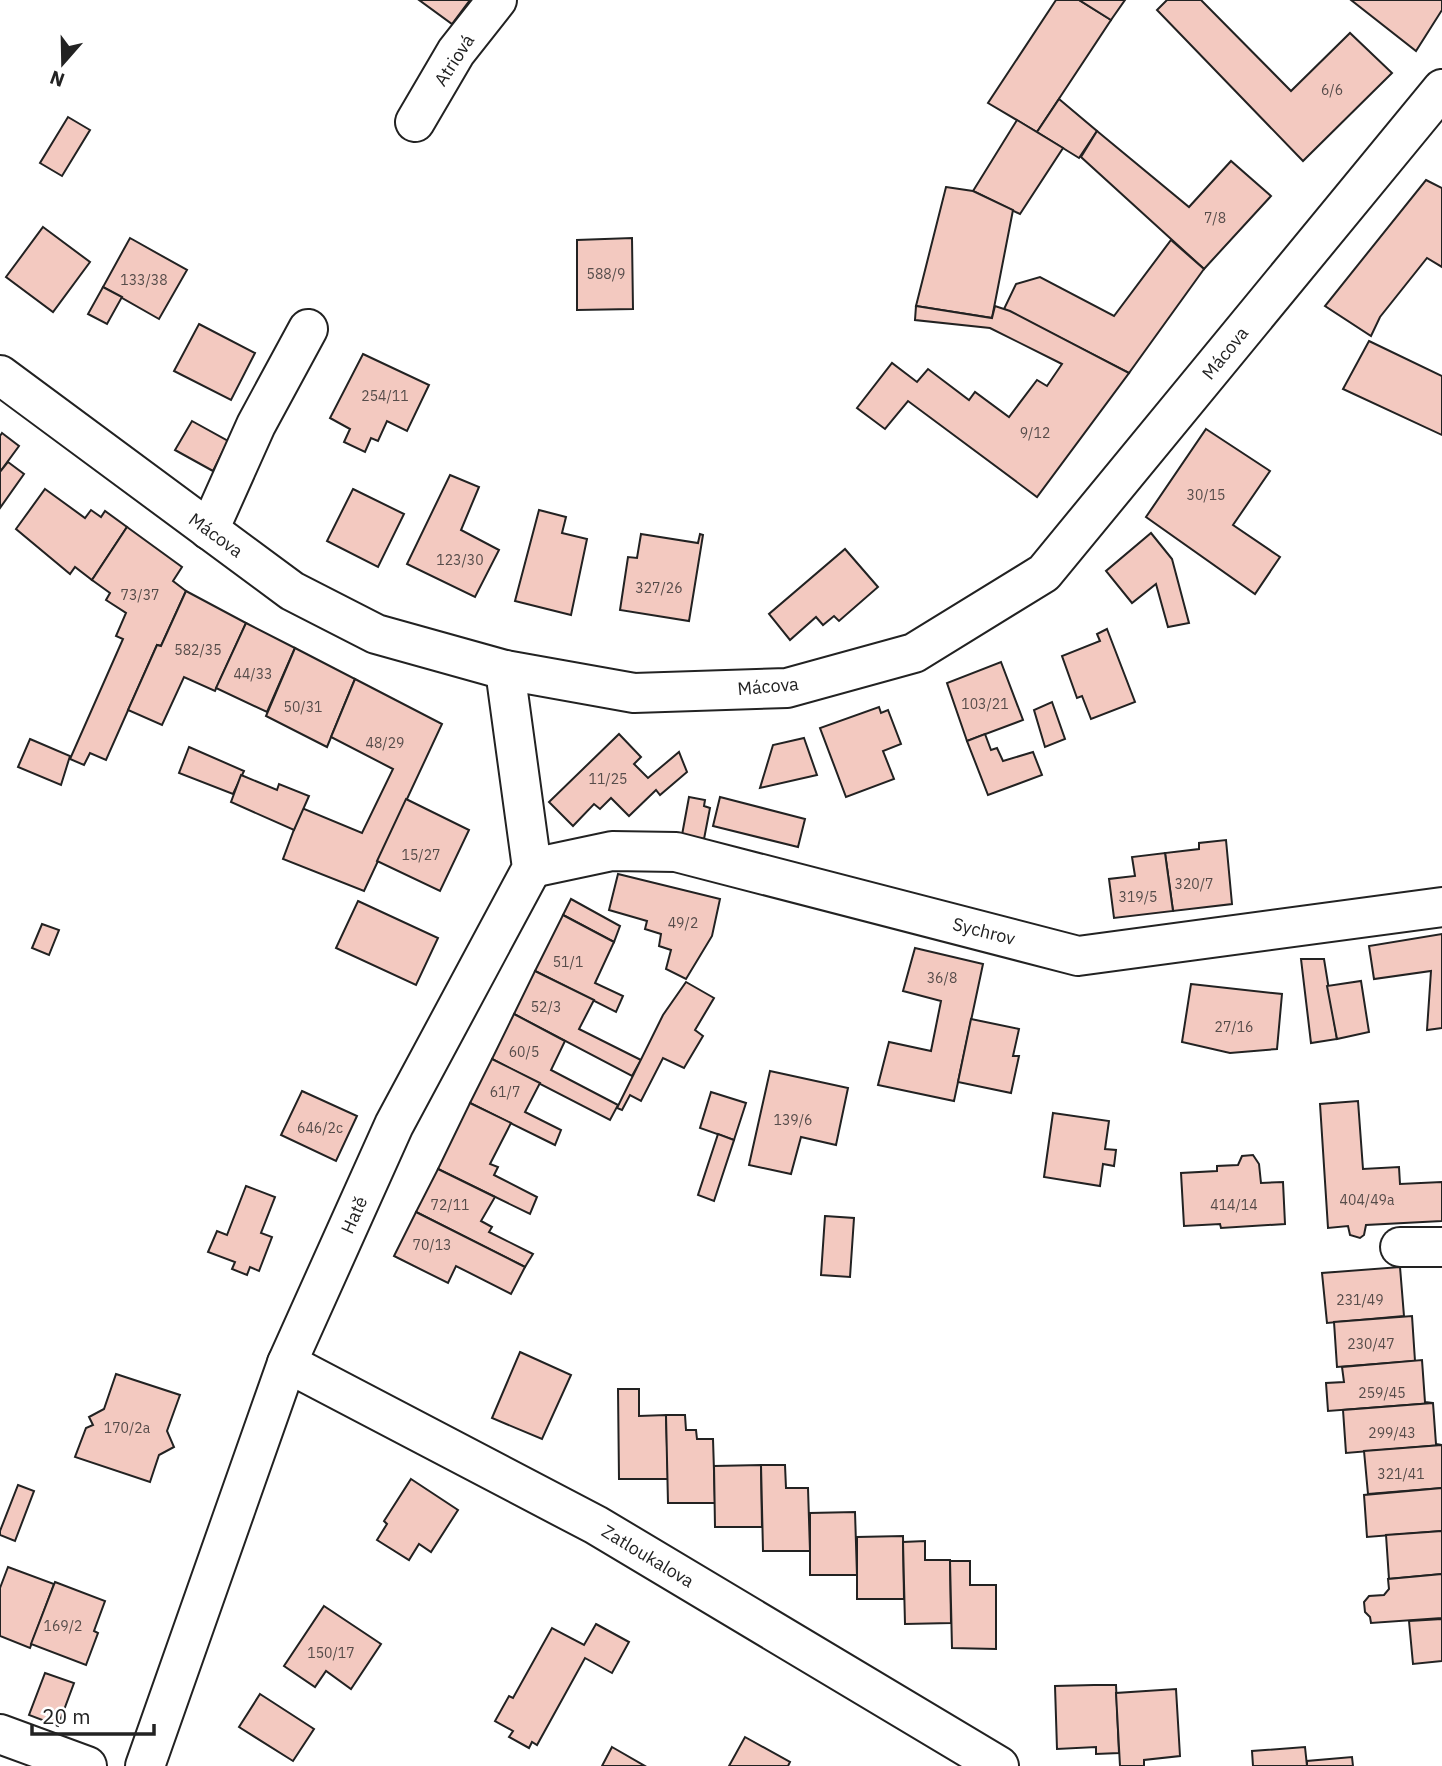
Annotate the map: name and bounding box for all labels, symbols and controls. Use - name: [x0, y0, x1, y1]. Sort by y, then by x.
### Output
- north arrow: [28, 28, 98, 98]
- street label: Atriová: [429, 29, 479, 90]
- text: N: [47, 65, 68, 93]
- house number: 6/6: [1321, 81, 1343, 99]
- house number: 7/8: [1204, 209, 1226, 227]
- house number: 588/9: [587, 265, 625, 283]
- house number: 133/38: [120, 271, 168, 289]
- street label: Mácova: [1197, 322, 1254, 384]
- house number: 254/11: [361, 387, 409, 405]
- house number: 9/12: [1020, 424, 1050, 442]
- house number: 30/15: [1187, 486, 1225, 504]
- street label: Mácova: [184, 508, 248, 563]
- house number: 123/30: [436, 551, 484, 569]
- house number: 327/26: [635, 579, 683, 597]
- house number: 73/37: [121, 586, 159, 604]
- house number: 582/35: [174, 641, 222, 659]
- house number: 44/33: [234, 665, 272, 683]
- street label: Mácova: [736, 672, 800, 700]
- house number: 103/21: [961, 695, 1009, 713]
- house number: 50/31: [284, 698, 322, 716]
- house number: 48/29: [366, 734, 404, 752]
- house number: 11/25: [589, 770, 627, 788]
- house number: 15/27: [402, 846, 440, 864]
- house number: 320/7: [1175, 875, 1213, 893]
- house number: 319/5: [1119, 888, 1157, 906]
- street label: Sychrov: [950, 912, 1018, 950]
- house number: 49/2: [668, 914, 698, 932]
- house number: 51/1: [553, 953, 583, 971]
- house number: 36/8: [927, 969, 957, 987]
- house number: 52/3: [531, 998, 561, 1016]
- house number: 27/16: [1215, 1018, 1253, 1036]
- house number: 60/5: [509, 1043, 539, 1061]
- house number: 61/7: [490, 1083, 520, 1101]
- house number: 139/6: [774, 1111, 812, 1129]
- house number: 646/2c: [297, 1119, 343, 1137]
- house number: 404/49a: [1340, 1191, 1395, 1209]
- street label: Hatě: [336, 1193, 372, 1237]
- house number: 72/11: [431, 1196, 469, 1214]
- house number: 414/14: [1210, 1196, 1258, 1214]
- house number: 70/13: [413, 1236, 451, 1254]
- house number: 231/49: [1336, 1291, 1384, 1309]
- house number: 230/47: [1347, 1335, 1395, 1353]
- house number: 259/45: [1358, 1384, 1406, 1402]
- house number: 170/2a: [104, 1419, 151, 1437]
- house number: 299/43: [1368, 1424, 1416, 1442]
- house number: 321/41: [1377, 1465, 1425, 1483]
- street label: Zatloukalova: [598, 1519, 699, 1593]
- house number: 169/2: [44, 1617, 82, 1635]
- house number: 150/17: [307, 1644, 355, 1662]
- scale bar: [32, 1692, 154, 1736]
- text: 20 m: [42, 1702, 91, 1730]

